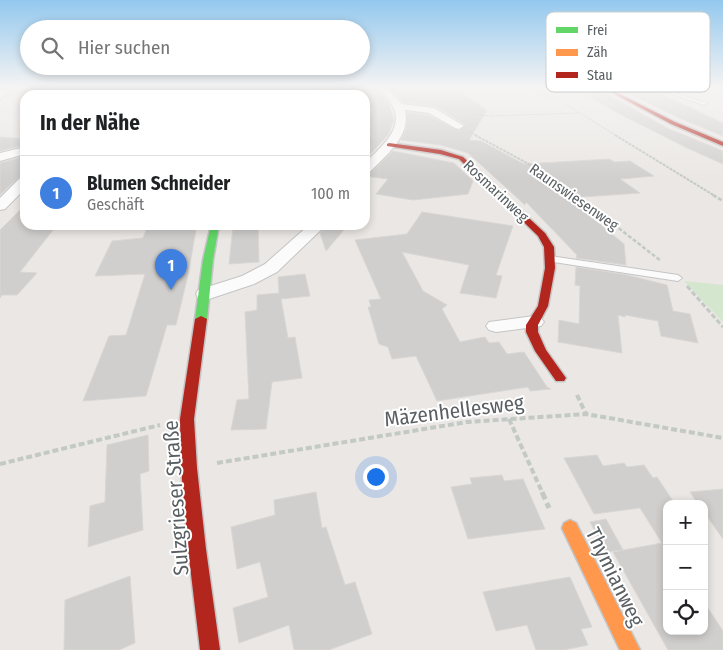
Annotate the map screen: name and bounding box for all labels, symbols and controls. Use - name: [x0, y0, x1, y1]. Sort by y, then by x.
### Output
- legend: [546, 12, 710, 92]
- search box: [20, 20, 370, 75]
- text: Frei: [587, 22, 608, 39]
- icon: search: [38, 34, 66, 62]
- text: Hier suchen: [78, 36, 170, 59]
- text: Zäh: [587, 44, 608, 61]
- text: Stau: [587, 67, 613, 84]
- text: In der Nähe: [40, 110, 140, 136]
- street label: Rosmarinweg: [460, 156, 532, 226]
- street label: Raunswiesenweg: [526, 160, 622, 234]
- text: Blumen Schneider: [87, 172, 230, 195]
- text: 1: [53, 184, 59, 203]
- text: 100 m: [311, 184, 350, 203]
- text: Geschäft: [87, 195, 144, 214]
- pin: 1: [155, 249, 187, 290]
- street label: Mäzenhellesweg: [383, 390, 525, 432]
- street label: Sulzgrieser Straße: [158, 419, 194, 577]
- your location: [363, 464, 389, 490]
- map controls: [663, 500, 708, 635]
- button: +: [663, 500, 708, 545]
- street label: Thymianweg: [580, 523, 650, 631]
- button: −: [663, 545, 708, 590]
- button: locate: [663, 590, 708, 635]

